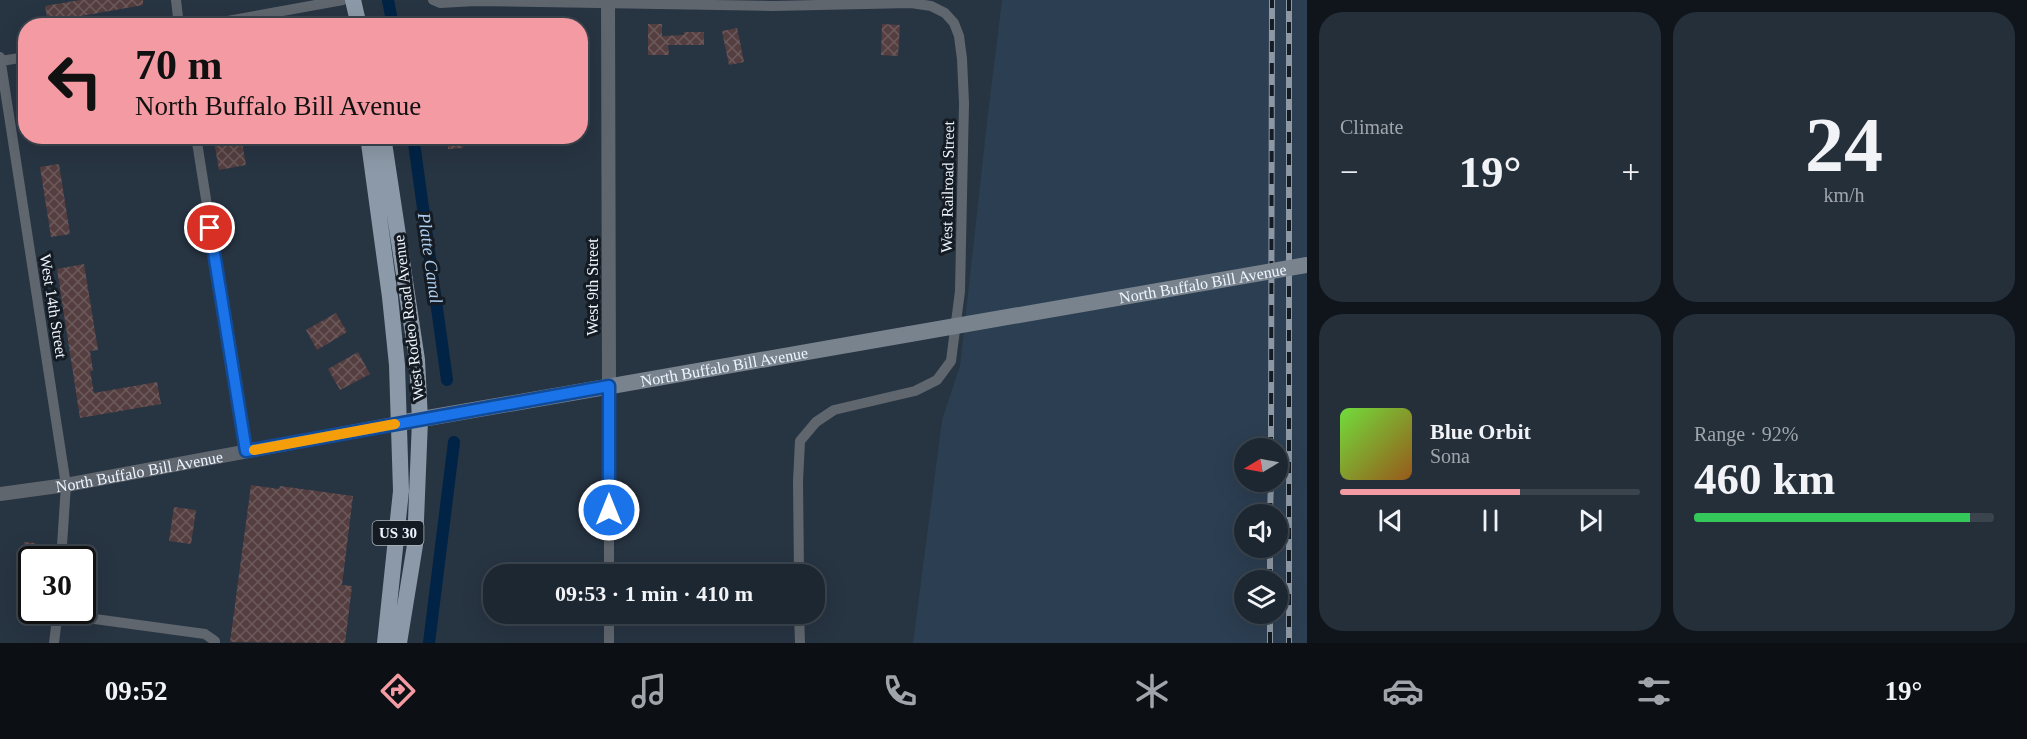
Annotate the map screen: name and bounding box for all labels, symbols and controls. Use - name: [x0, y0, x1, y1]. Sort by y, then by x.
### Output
- icon: left: [36, 42, 114, 120]
- text: 70 m: [135, 42, 223, 88]
- text: North Buffalo Bill Avenue: [135, 91, 421, 121]
- text: 24: [1805, 101, 1883, 188]
- text: Climate: [1340, 116, 1403, 138]
- street label: West Railroad Street: [938, 120, 957, 253]
- text: 19°: [1459, 147, 1522, 197]
- text: −: [1340, 154, 1359, 190]
- text: +: [1621, 154, 1640, 190]
- text: km/h: [1823, 184, 1865, 206]
- pin: [184, 202, 235, 253]
- water label: Platte Canal: [414, 210, 446, 305]
- icon: arrive: [193, 211, 226, 244]
- street label: West Rodeo Road Avenue: [390, 234, 427, 402]
- street label: West 9th Street: [584, 238, 601, 336]
- street label: West 14th Street: [37, 253, 70, 360]
- street label: North Buffalo Bill Avenue: [1118, 261, 1288, 307]
- street label: North Buffalo Bill Avenue: [639, 344, 809, 390]
- text: Blue Orbit: [1430, 419, 1531, 444]
- text: Range · 92%: [1694, 423, 1798, 445]
- north arrow: [1234, 438, 1288, 492]
- map controls: [1234, 438, 1288, 624]
- text: Sona: [1430, 445, 1470, 467]
- street label: North Buffalo Bill Avenue: [55, 448, 224, 495]
- text: 460 km: [1694, 454, 1835, 504]
- position arrow: [577, 478, 641, 542]
- button: sound: [1234, 504, 1288, 558]
- icon: previous: [1374, 504, 1407, 537]
- icon: pause: [1474, 504, 1507, 537]
- icon: next: [1574, 504, 1607, 537]
- road number: US 30: [372, 521, 424, 545]
- speed limit sign: 30: [18, 546, 96, 624]
- button: layers: [1234, 570, 1288, 624]
- text: 09:53 · 1 min · 410 m: [555, 581, 753, 606]
- icon: directions: [377, 670, 419, 712]
- icon: music: [628, 670, 670, 712]
- icon: phone: [879, 670, 921, 712]
- icon: climate: [1131, 670, 1173, 712]
- icon: car: [1382, 670, 1424, 712]
- icon: filters: [1633, 670, 1675, 712]
- text: 09:52: [105, 676, 168, 706]
- text: 19°: [1884, 676, 1922, 706]

